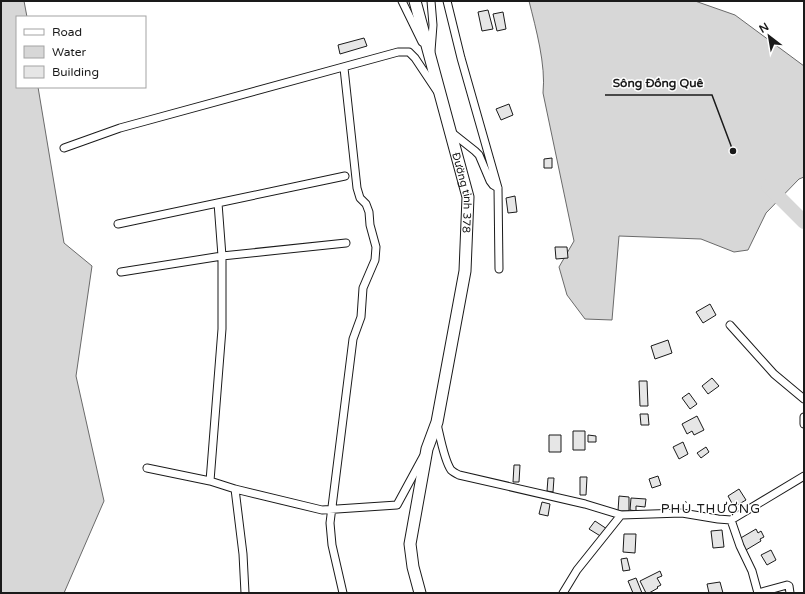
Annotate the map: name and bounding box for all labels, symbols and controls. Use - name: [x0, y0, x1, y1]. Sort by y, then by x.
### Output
- legend: [16, 16, 146, 88]
- north arrow: [749, 16, 789, 56]
- text: N: [757, 20, 771, 36]
- text: Road: [52, 25, 82, 39]
- text: Water: [52, 45, 87, 59]
- text: Building: [52, 65, 99, 79]
- callout: Sông Đồng Quê: [605, 71, 712, 95]
- text: Sông Đồng Quê: [613, 76, 703, 91]
- street label: Đường tỉnh 378: [449, 151, 474, 233]
- district label: PHÙ THƯỢNG: [661, 501, 761, 517]

